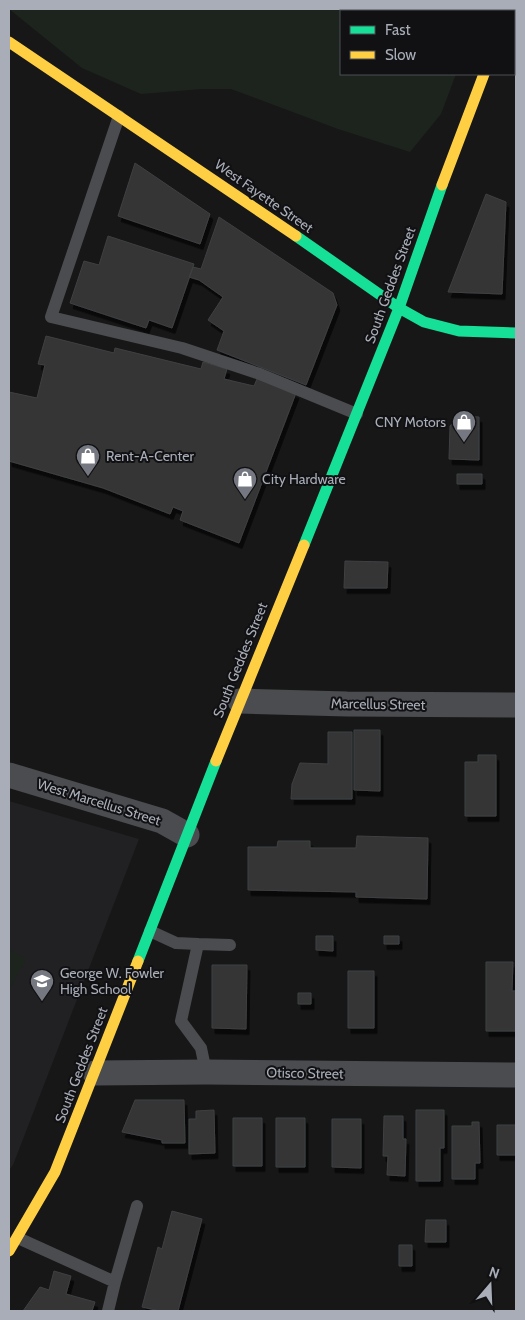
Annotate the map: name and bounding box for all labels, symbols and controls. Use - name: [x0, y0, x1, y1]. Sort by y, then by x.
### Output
- legend: [340, 10, 515, 75]
- text: Fast: [385, 21, 410, 39]
- text: Slow: [385, 46, 416, 64]
- street label: West Fayette Street: [211, 155, 317, 237]
- street label: South Geddes Street: [361, 224, 420, 346]
- shop icon: CNY Motors: [451, 409, 477, 443]
- place label: CNY Motors: [375, 413, 446, 431]
- shop icon: Rent-A-Center: [75, 443, 101, 477]
- place label: Rent-A-Center: [106, 447, 194, 465]
- shop icon: City Hardware: [232, 466, 258, 500]
- place label: City Hardware: [262, 470, 346, 488]
- street label: South Geddes Street: [209, 599, 271, 720]
- street label: Marcellus Street: [331, 694, 426, 714]
- street label: West Marcellus Street: [35, 775, 163, 829]
- place label: George W. Fowler High School: [60, 964, 165, 998]
- school or university icon: George W. Fowler High School: [29, 968, 55, 1002]
- street label: South Geddes Street: [51, 1004, 112, 1126]
- street label: Otisco Street: [266, 1063, 344, 1083]
- north arrow: [465, 1260, 515, 1310]
- text: N: [487, 1263, 502, 1283]

